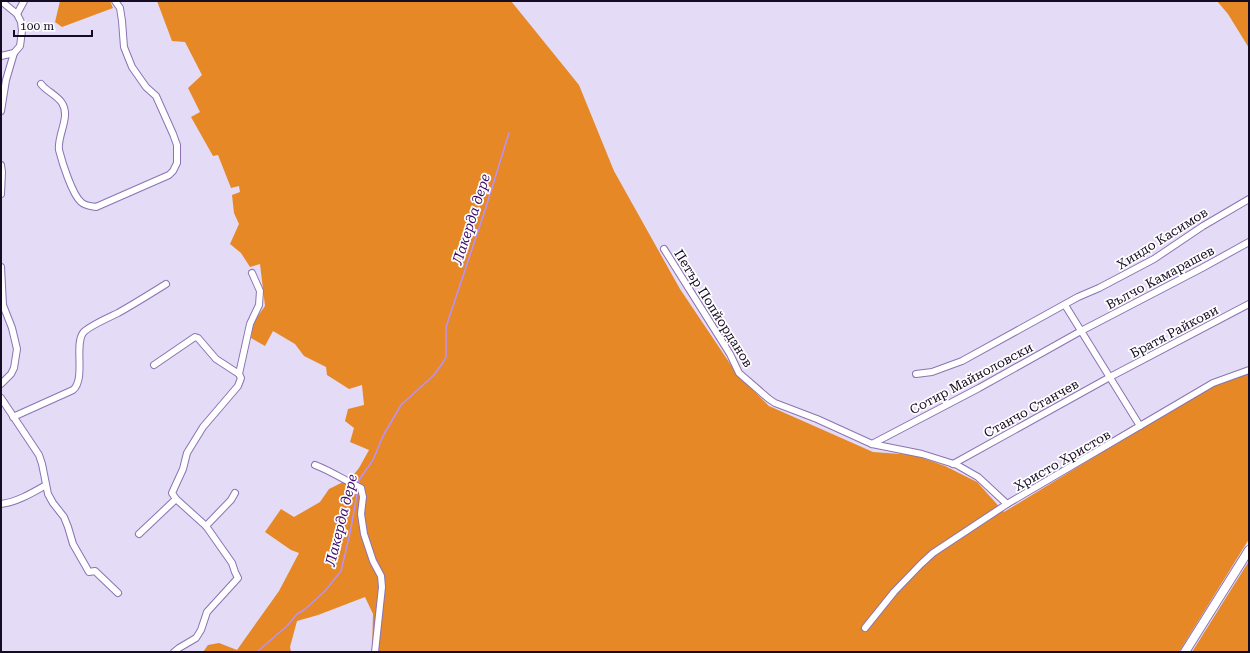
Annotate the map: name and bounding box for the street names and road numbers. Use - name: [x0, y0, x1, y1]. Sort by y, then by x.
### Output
- street label: Хиндо Касимов: [1114, 204, 1211, 272]
- street label: Вълчо Камарашев: [1104, 243, 1217, 312]
- street label: Петър Попйорданов: [671, 247, 756, 370]
- street label: Братя Райкови: [1128, 302, 1221, 361]
- street label: Сотир Майноловски: [907, 339, 1036, 417]
- street label: Станчо Станчев: [981, 376, 1081, 441]
- street label: Христо Христов: [1011, 427, 1113, 494]

